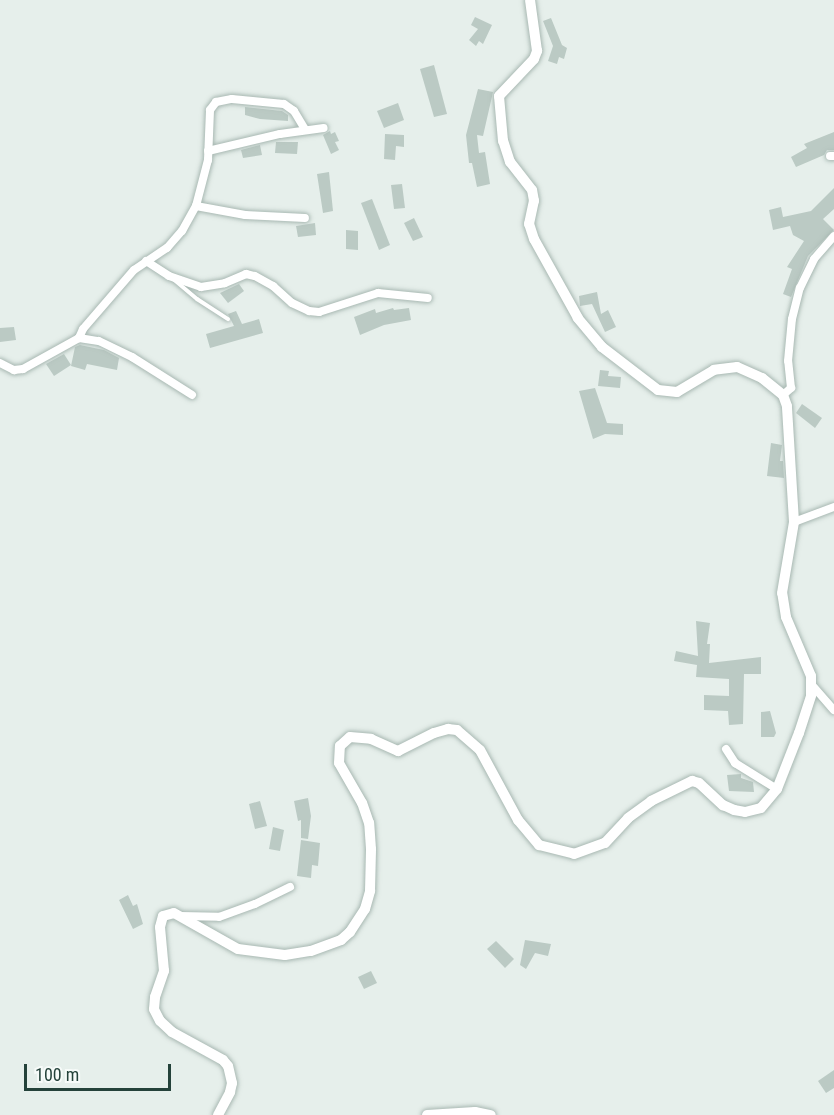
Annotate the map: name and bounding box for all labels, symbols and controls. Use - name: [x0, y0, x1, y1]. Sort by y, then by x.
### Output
- scale bar: [27, 1052, 174, 1090]
- text: 100 m: [35, 1064, 79, 1085]

